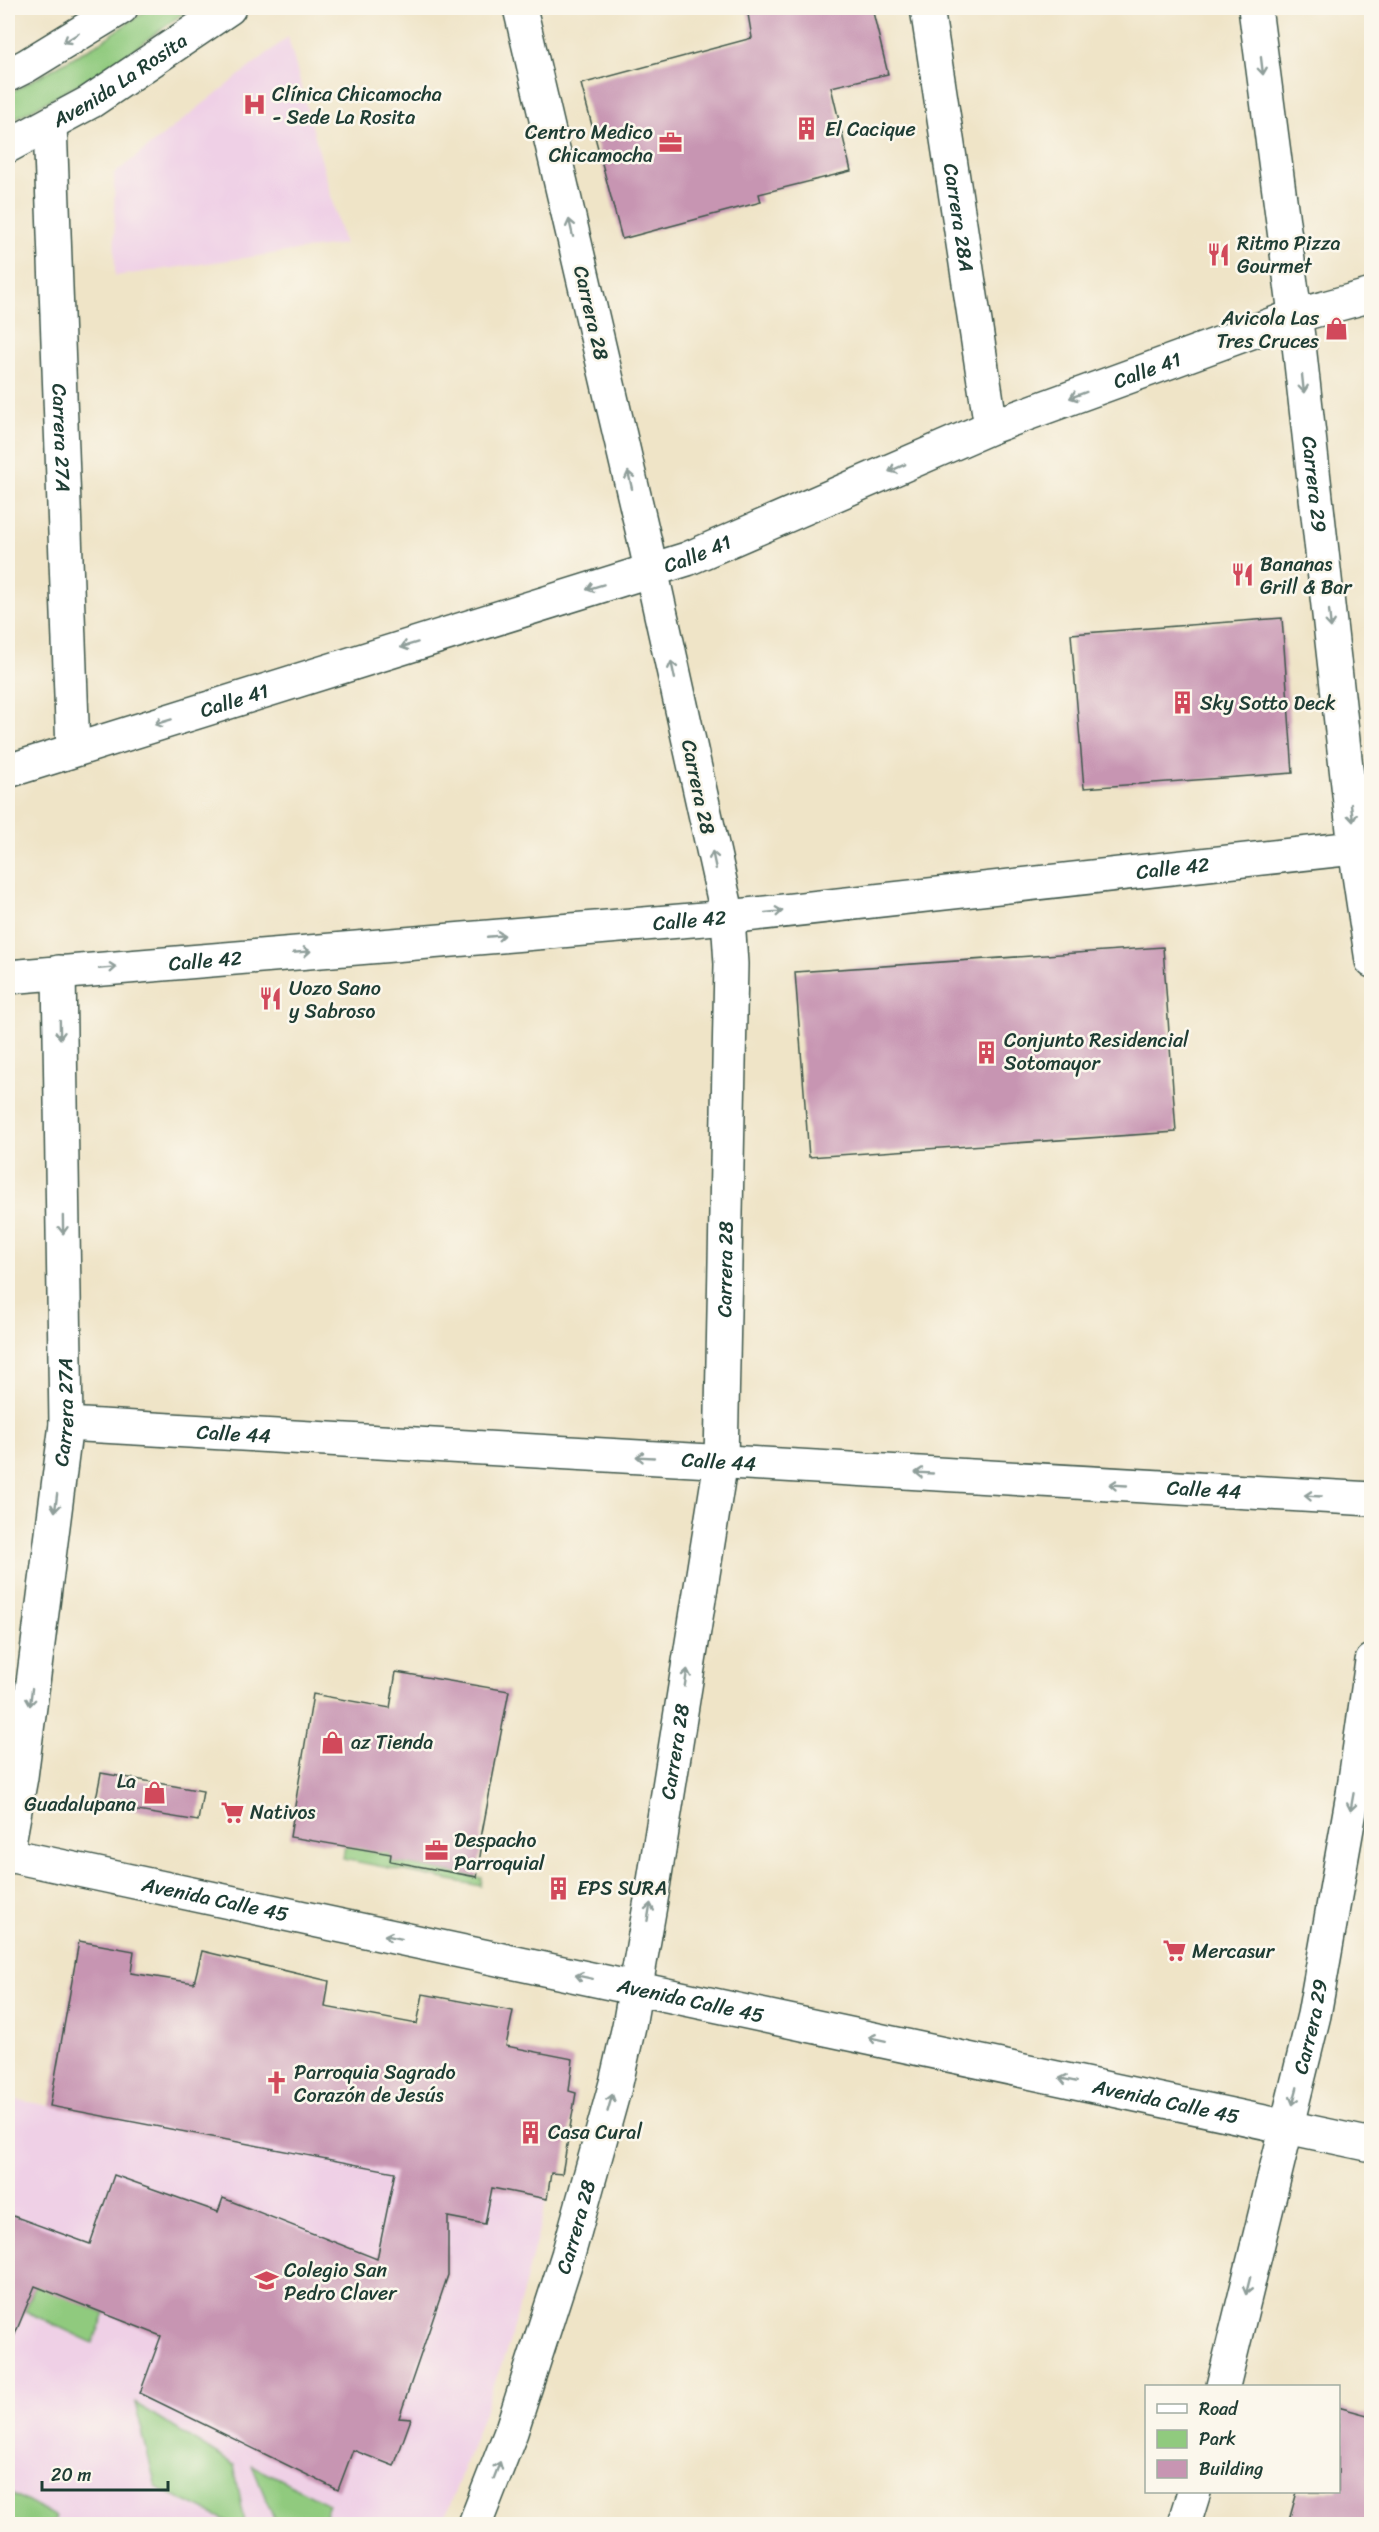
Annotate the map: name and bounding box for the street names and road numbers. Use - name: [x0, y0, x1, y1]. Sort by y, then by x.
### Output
- street label: Avenida La Rosita: [45, 23, 195, 137]
- street label: Carrera 28A: [933, 161, 985, 274]
- street label: Carrera 28: [563, 262, 619, 364]
- street label: Calle 41: [1108, 341, 1186, 399]
- street label: Carrera 27A: [42, 383, 81, 493]
- street label: Carrera 29: [1292, 434, 1337, 534]
- street label: Calle 41: [659, 524, 737, 583]
- street label: Calle 41: [195, 673, 273, 728]
- street label: Carrera 28: [671, 736, 725, 838]
- street label: Calle 42: [1134, 846, 1212, 889]
- street label: Calle 42: [652, 900, 728, 941]
- street label: Calle 42: [167, 940, 244, 981]
- street label: Carrera 28: [706, 1221, 743, 1318]
- street label: Carrera 27A: [43, 1357, 84, 1468]
- street label: Calle 44: [196, 1414, 272, 1453]
- street label: Calle 44: [681, 1442, 757, 1481]
- street label: Calle 44: [1166, 1470, 1242, 1509]
- street label: Carrera 28: [650, 1701, 700, 1802]
- street label: Avenida Calle 45: [138, 1866, 292, 1932]
- street label: Avenida Calle 45: [613, 1967, 767, 2033]
- street label: Carrera 29: [1283, 1976, 1338, 2078]
- street label: Avenida Calle 45: [1089, 2068, 1243, 2134]
- street label: Carrera 28: [546, 2176, 606, 2278]

